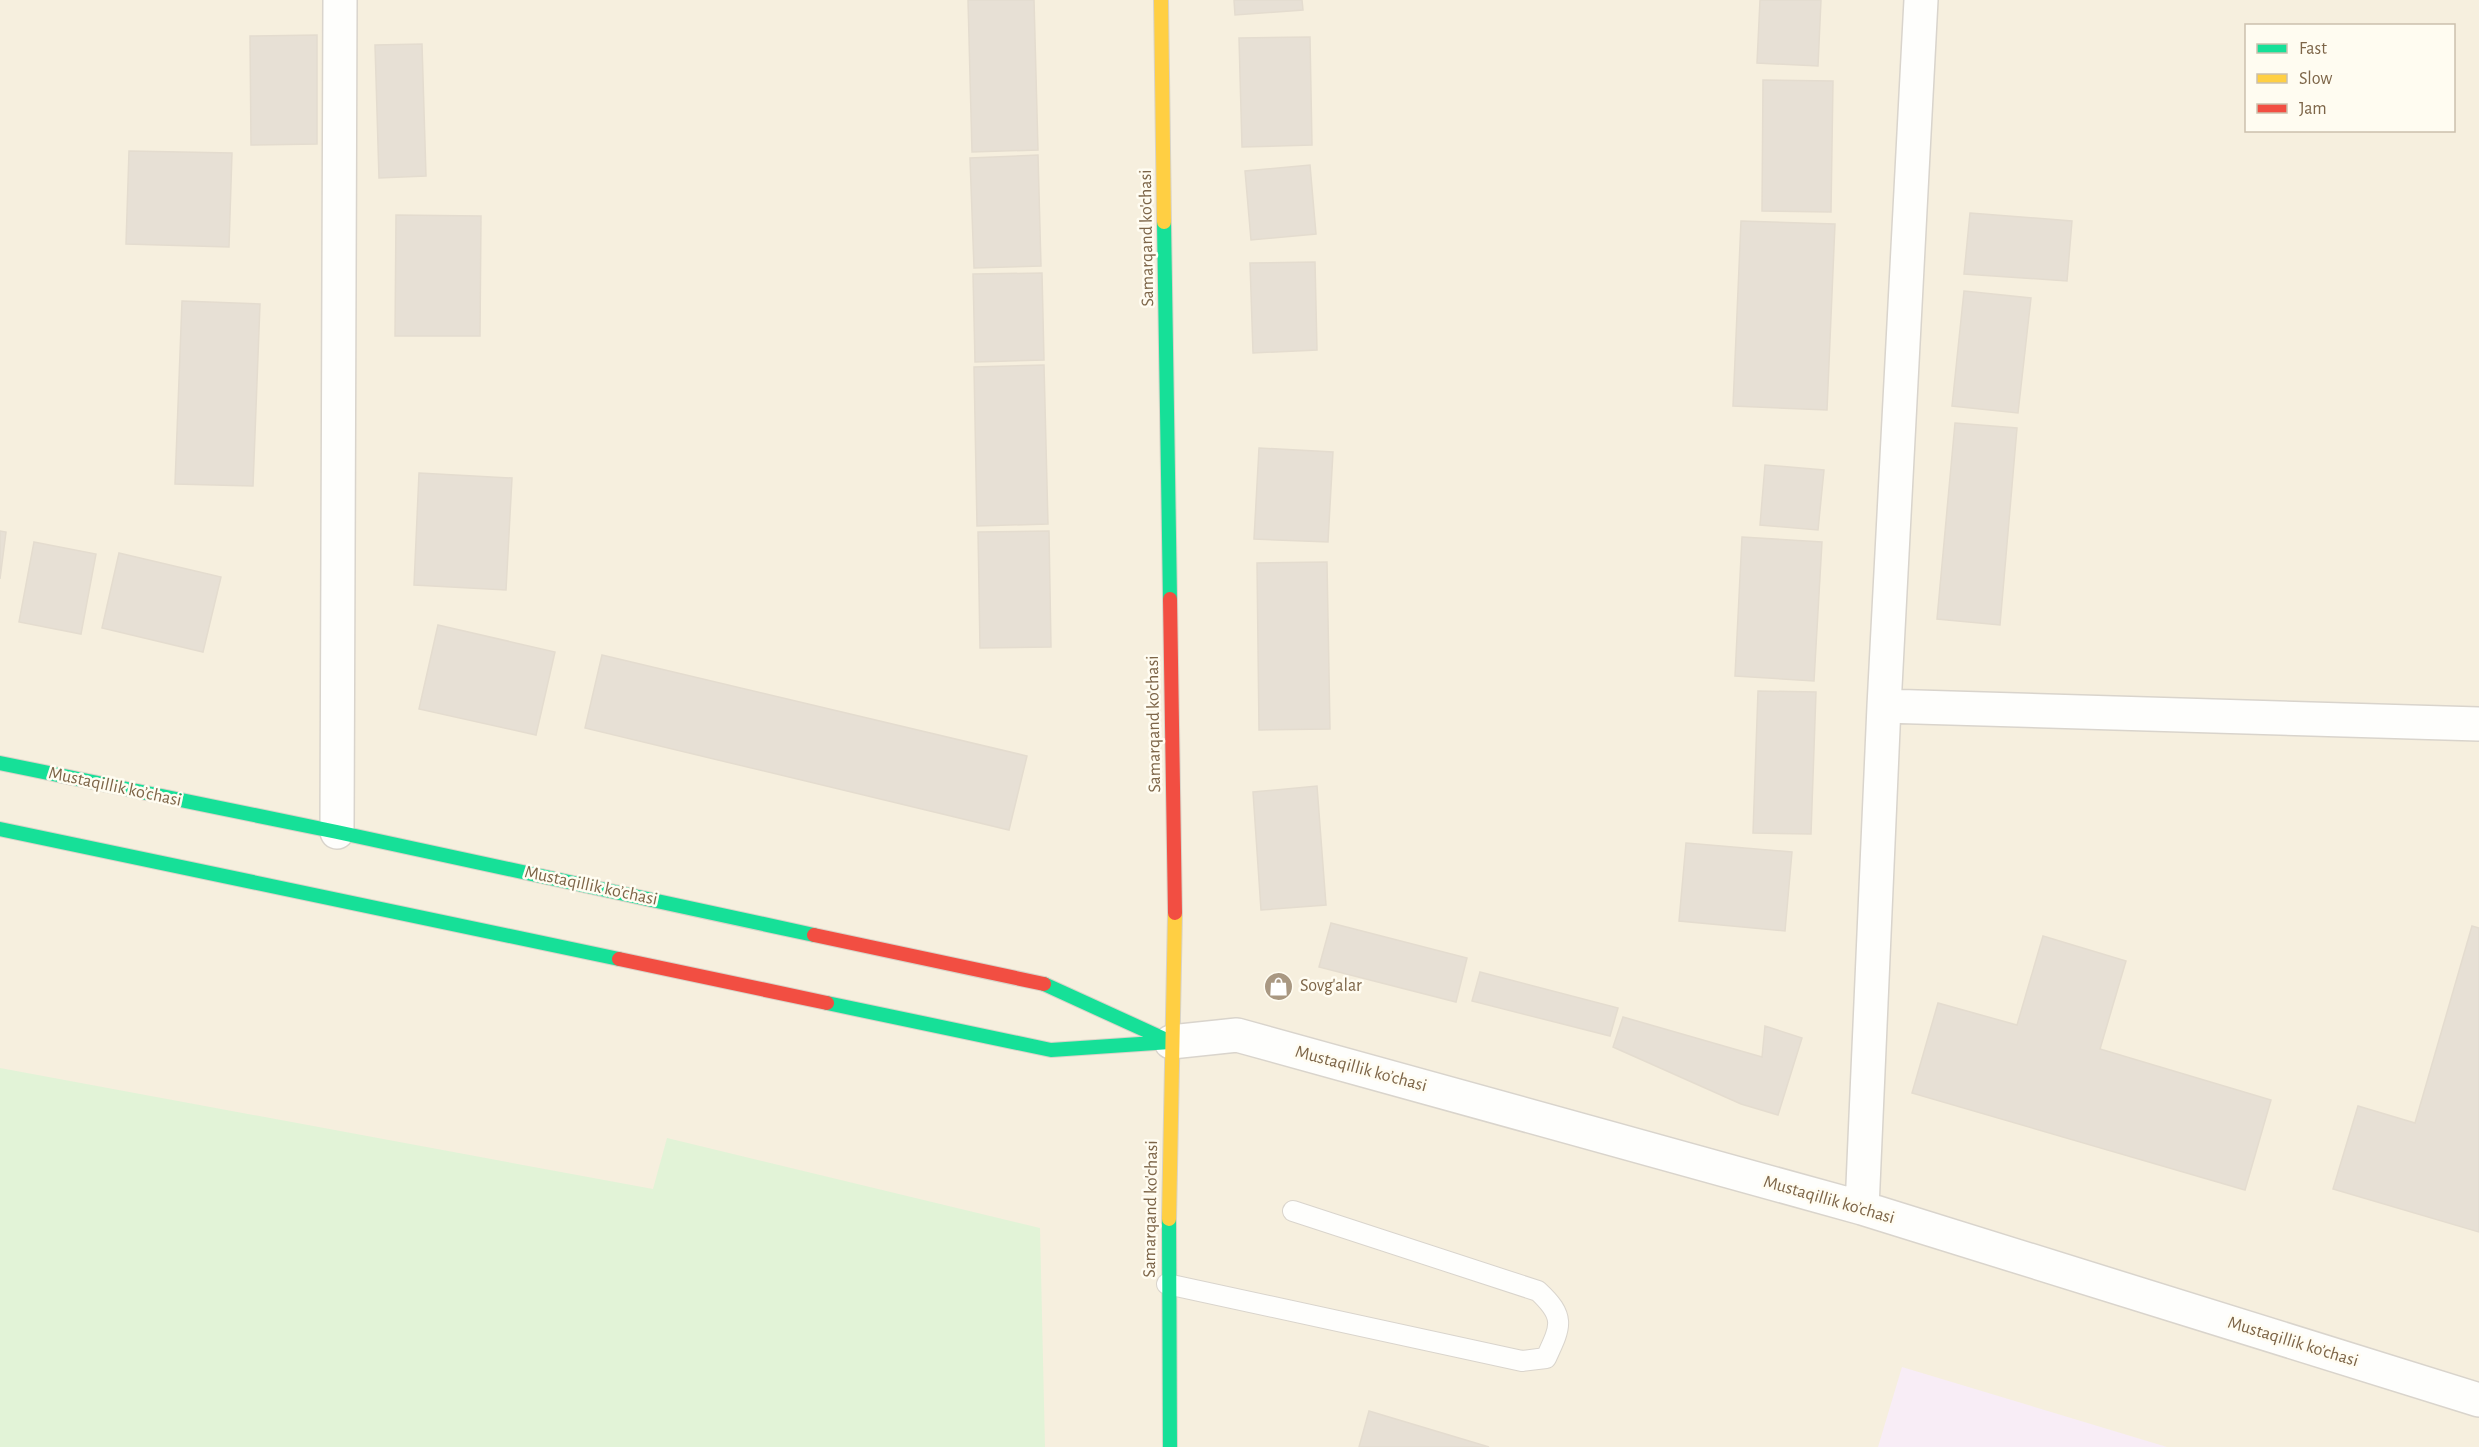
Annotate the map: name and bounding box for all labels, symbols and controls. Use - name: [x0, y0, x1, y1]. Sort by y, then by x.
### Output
- legend: [2245, 24, 2455, 132]
- text: Fast: [2299, 40, 2327, 58]
- text: Slow: [2299, 70, 2332, 88]
- text: Jam: [2299, 100, 2327, 118]
- street label: Samarqand ko'chasi: [1137, 169, 1157, 307]
- street label: Samarqand ko'chasi: [1144, 655, 1164, 793]
- street label: Mustaqillik ko’chasi: [47, 764, 183, 810]
- street label: Mustaqillik ko’chasi: [523, 863, 659, 909]
- shop icon: Sovg'alar: [1263, 970, 1295, 1002]
- place label: Sovg'alar: [1300, 977, 1362, 995]
- street label: Mustaqillik ko’chasi: [1293, 1043, 1429, 1095]
- street label: Samarqand ko'chasi: [1141, 1140, 1161, 1278]
- street label: Mustaqillik ko’chasi: [1761, 1173, 1897, 1227]
- street label: Mustaqillik ko’chasi: [2226, 1314, 2360, 1370]

